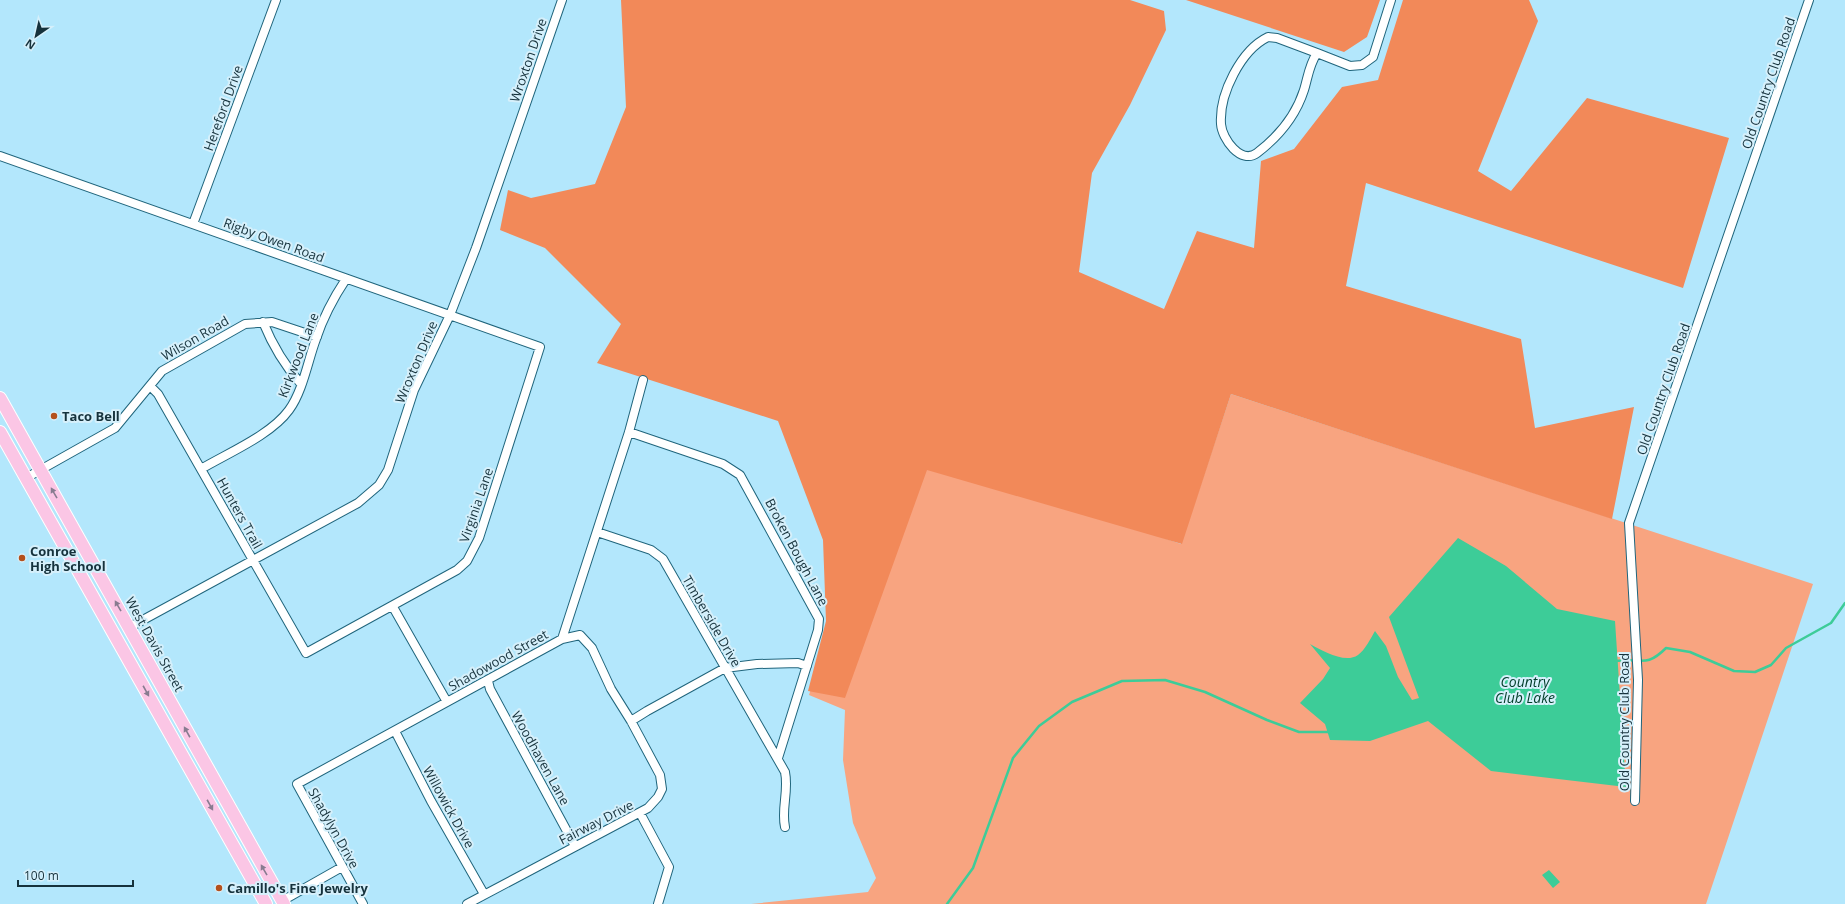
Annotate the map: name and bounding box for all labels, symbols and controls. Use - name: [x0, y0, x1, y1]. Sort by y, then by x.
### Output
- street label: Old Country Club Road: [1737, 15, 1799, 151]
- north arrow: [16, 16, 56, 56]
- street label: Wroxton Drive: [505, 16, 551, 104]
- text: N: [22, 36, 38, 53]
- street label: Hereford Drive: [199, 63, 247, 153]
- street label: Rigby Owen Road: [221, 213, 327, 267]
- street label: Kirkwood Lane: [274, 310, 322, 400]
- street label: Wilson Road: [158, 311, 232, 365]
- street label: Wroxton Drive: [391, 318, 441, 406]
- street label: Old Country Club Road: [1632, 321, 1694, 457]
- place label: Taco Bell: [62, 407, 120, 425]
- marker: Taco Bell: [49, 411, 59, 421]
- street label: Virginia Lane: [455, 465, 497, 545]
- street label: Hunters Trail: [213, 474, 267, 552]
- one-way arrow: [50, 487, 57, 499]
- street label: Broken Bough Lane: [761, 495, 833, 609]
- place label: Conroe High School: [30, 542, 106, 575]
- marker: Conroe High School: [17, 553, 27, 563]
- street label: Timberside Drive: [678, 572, 746, 670]
- street label: West Davis Street: [121, 593, 189, 695]
- one-way arrow: [114, 600, 121, 612]
- street label: Shadowood Street: [445, 625, 551, 695]
- street label: Old Country Club Road: [1615, 653, 1633, 791]
- water label: Country Club Lake: [1495, 672, 1555, 707]
- one-way arrow: [143, 685, 150, 697]
- street label: Woodhaven Lane: [508, 708, 574, 808]
- one-way arrow: [184, 726, 191, 738]
- street label: Willowick Drive: [419, 763, 479, 851]
- street label: Shadylyn Drive: [304, 784, 364, 872]
- street label: Fairway Drive: [556, 795, 636, 849]
- one-way arrow: [206, 799, 213, 811]
- scale bar: [18, 862, 133, 888]
- one-way arrow: [261, 864, 268, 876]
- text: 100 m: [24, 867, 59, 884]
- place label: Camillo's Fine Jewelry: [227, 879, 369, 897]
- marker: Camillo's Fine Jewelry: [214, 883, 224, 893]

